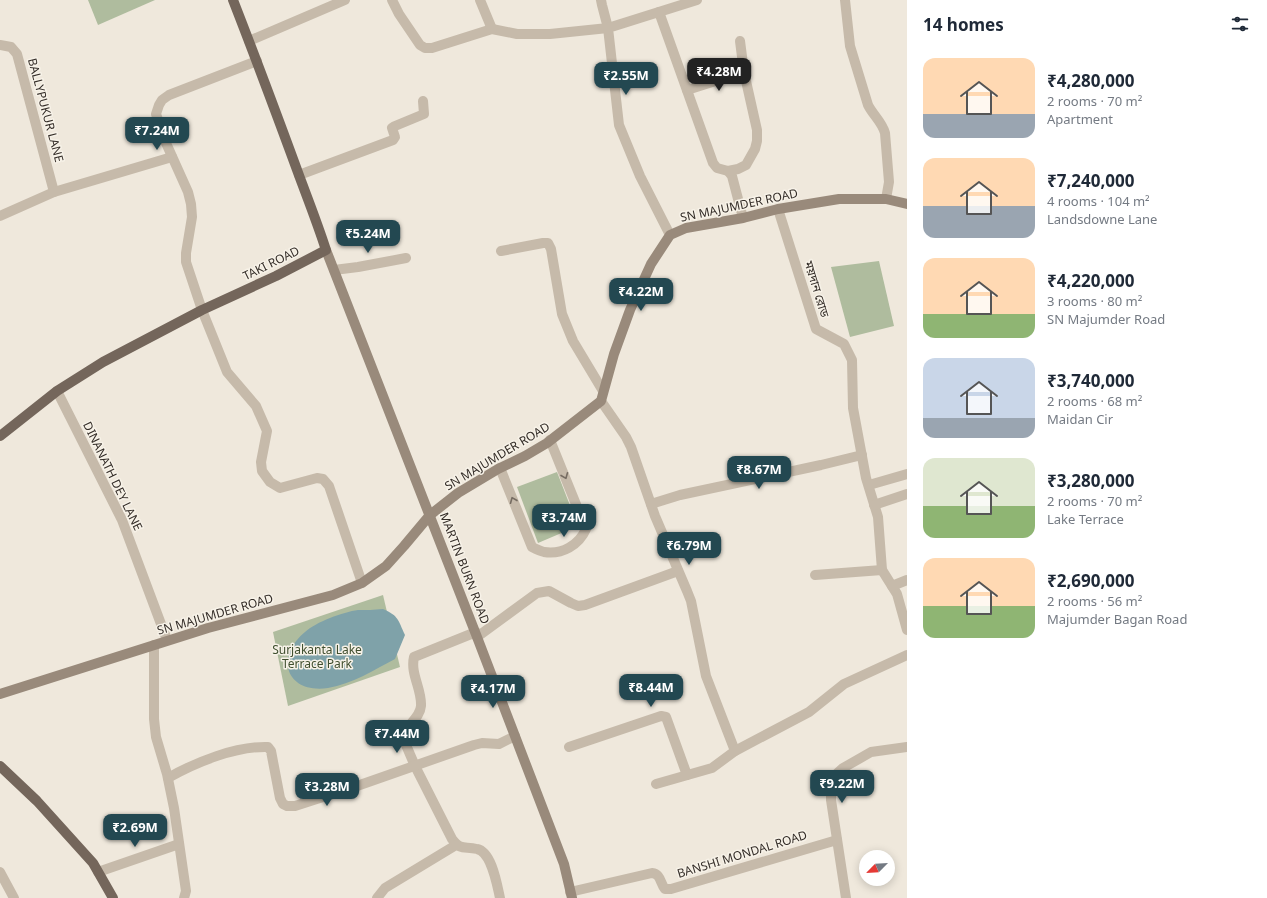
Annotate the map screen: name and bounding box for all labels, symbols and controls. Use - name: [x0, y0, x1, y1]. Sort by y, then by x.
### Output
- text: 14 homes: [923, 13, 1004, 36]
- icon: filters: [1229, 13, 1251, 35]
- street label: BALLYPUKUR LANE: [24, 56, 68, 164]
- pin: ₹4.28M: [686, 58, 752, 92]
- pin: ₹2.55M: [593, 62, 659, 96]
- text: ₹4.28M: [696, 62, 742, 80]
- text: ₹2.55M: [603, 66, 649, 84]
- text: ₹4,280,000: [1047, 69, 1134, 92]
- icon: home: [955, 74, 1003, 122]
- text: 2 rooms · 70 m²: [1047, 92, 1142, 110]
- text: Apartment: [1047, 110, 1113, 128]
- pin: ₹7.24M: [124, 117, 190, 151]
- text: ₹7.24M: [134, 121, 180, 139]
- text: ₹7,240,000: [1047, 169, 1134, 192]
- icon: home: [955, 174, 1003, 222]
- street label: SN MAJUMDER ROAD: [679, 184, 800, 226]
- text: 4 rooms · 104 m²: [1047, 192, 1150, 210]
- text: Landsdowne Lane: [1047, 210, 1157, 228]
- pin: ₹5.24M: [335, 220, 401, 254]
- text: ₹5.24M: [345, 224, 391, 242]
- street label: TAKI ROAD: [240, 242, 302, 284]
- street label: ময়দান রোড: [800, 258, 834, 320]
- text: ₹4,220,000: [1047, 269, 1134, 292]
- icon: home: [955, 274, 1003, 322]
- pin: ₹4.22M: [608, 278, 674, 312]
- text: ₹4.22M: [618, 282, 664, 300]
- text: 3 rooms · 80 m²: [1047, 292, 1142, 310]
- text: SN Majumder Road: [1047, 310, 1165, 328]
- text: ₹3,740,000: [1047, 369, 1134, 392]
- icon: home: [955, 374, 1003, 422]
- text: 2 rooms · 68 m²: [1047, 392, 1142, 410]
- text: Maidan Cir: [1047, 410, 1113, 428]
- street label: SN MAJUMDER ROAD: [441, 418, 553, 494]
- street label: DINANATH DEY LANE: [79, 419, 147, 533]
- pin: ₹8.67M: [726, 456, 792, 490]
- text: ₹8.67M: [736, 460, 782, 478]
- text: ₹3,280,000: [1047, 469, 1134, 492]
- one-way arrow: [560, 472, 568, 480]
- icon: home: [955, 474, 1003, 522]
- text: 2 rooms · 70 m²: [1047, 492, 1142, 510]
- one-way arrow: [510, 496, 518, 504]
- pin: ₹3.74M: [531, 504, 597, 538]
- text: ₹3.74M: [541, 508, 587, 526]
- street label: MARTIN BURN ROAD: [436, 510, 494, 626]
- text: Lake Terrace: [1047, 510, 1124, 528]
- pin: ₹6.79M: [656, 532, 722, 566]
- text: ₹6.79M: [666, 536, 712, 554]
- text: ₹2,690,000: [1047, 569, 1134, 592]
- icon: home: [955, 574, 1003, 622]
- street label: SN MAJUMDER ROAD: [155, 589, 275, 639]
- text: 2 rooms · 56 m²: [1047, 592, 1142, 610]
- text: Majumder Bagan Road: [1047, 610, 1187, 628]
- park label: Surjakanta Lake Terrace Park: [272, 641, 362, 672]
- pin: ₹8.44M: [618, 674, 684, 708]
- pin: ₹4.17M: [460, 675, 526, 709]
- text: ₹8.44M: [628, 678, 674, 696]
- text: ₹4.17M: [470, 679, 516, 697]
- pin: ₹7.44M: [364, 720, 430, 754]
- text: ₹7.44M: [374, 724, 420, 742]
- pin: ₹9.22M: [809, 770, 875, 804]
- pin: ₹3.28M: [294, 773, 360, 807]
- text: ₹9.22M: [819, 774, 865, 792]
- text: ₹3.28M: [304, 777, 350, 795]
- pin: ₹2.69M: [102, 814, 168, 848]
- text: ₹2.69M: [112, 818, 158, 836]
- street label: BANSHI MONDAL ROAD: [675, 826, 809, 882]
- north arrow: [859, 850, 895, 886]
- map controls: [859, 850, 895, 886]

